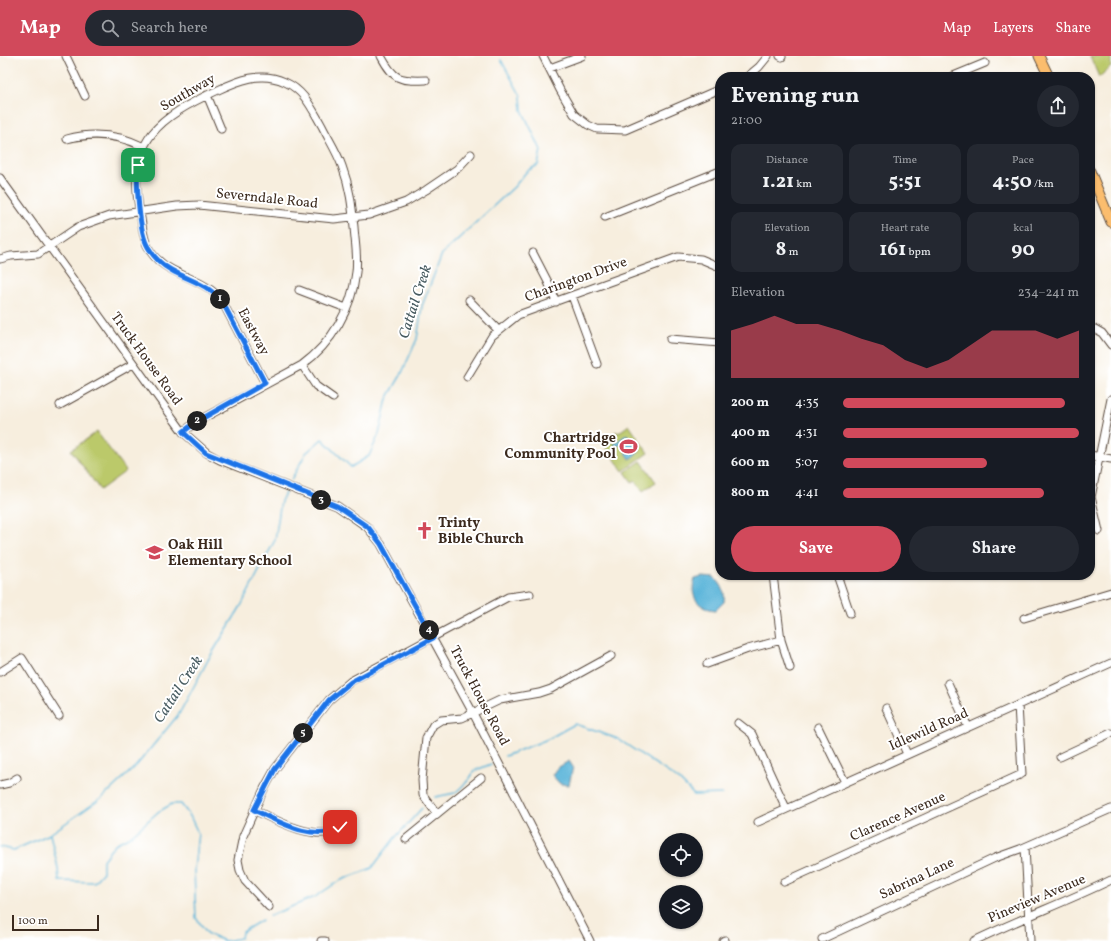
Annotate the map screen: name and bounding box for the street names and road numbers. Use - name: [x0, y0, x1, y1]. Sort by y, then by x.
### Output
- street label: Southway: [157, 69, 219, 116]
- street label: Severndale Road: [215, 184, 319, 214]
- street label: Charington Drive: [522, 253, 630, 307]
- street label: Eastway: [233, 305, 274, 359]
- street label: Truck House Road: [106, 309, 186, 409]
- street label: Truck House Road: [445, 643, 513, 749]
- street label: Idlewild Road: [886, 704, 972, 756]
- street label: Clarence Avenue: [847, 787, 949, 847]
- street label: Sabrina Lane: [877, 853, 958, 905]
- street label: Pineview Avenue: [985, 870, 1089, 928]

